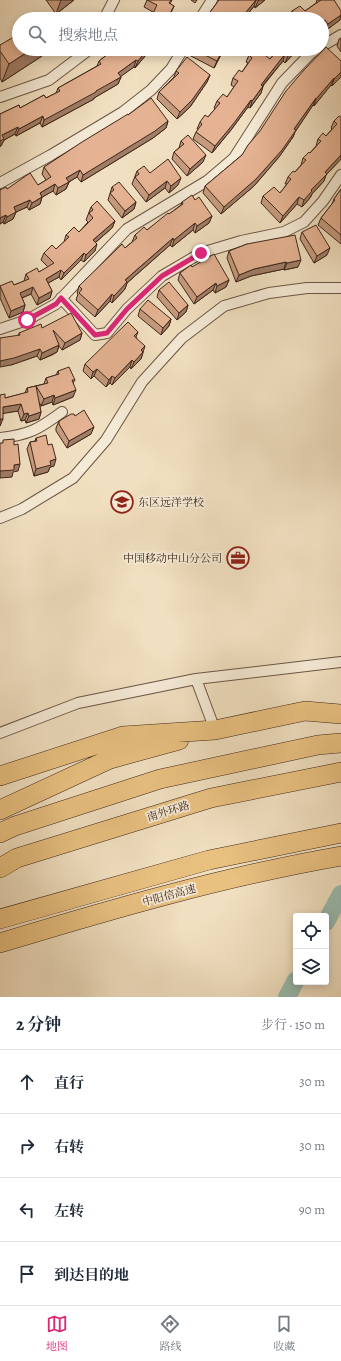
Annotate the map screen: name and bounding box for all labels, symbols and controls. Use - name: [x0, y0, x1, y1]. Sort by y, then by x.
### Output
- search box: [12, 12, 329, 56]
- icon: search: [26, 23, 48, 45]
- text: 搜索地点: [58, 25, 118, 45]
- route end: [192, 244, 210, 262]
- route start: [18, 311, 36, 329]
- school or university icon: 东区远洋学校: [109, 489, 135, 515]
- place label: 东区远洋学校: [138, 495, 204, 510]
- office icon: 中国移动中山分公司: [225, 545, 251, 571]
- place label: 中国移动中山分公司: [123, 551, 222, 566]
- street label: 南外环路: [145, 798, 191, 825]
- street label: 中阳信高速: [141, 881, 198, 910]
- map controls: [293, 913, 329, 985]
- button: locate: [293, 913, 329, 949]
- button: layers: [293, 949, 329, 985]
- text: 2 分钟: [16, 1013, 61, 1036]
- text: 步行 · 150 m: [261, 1016, 325, 1033]
- icon: ahead: [16, 1071, 38, 1093]
- text: 直行: [54, 1073, 84, 1093]
- text: 30 m: [299, 1073, 325, 1090]
- icon: right: [16, 1135, 38, 1157]
- text: 右转: [54, 1137, 84, 1157]
- text: 30 m: [299, 1137, 325, 1154]
- icon: left: [16, 1199, 38, 1221]
- text: 左转: [54, 1201, 84, 1221]
- text: 90 m: [299, 1201, 325, 1218]
- icon: arrive: [16, 1263, 38, 1285]
- text: 到达目的地: [54, 1265, 129, 1285]
- tab: 地图: [46, 1313, 68, 1354]
- tab: 路线: [159, 1313, 181, 1354]
- tab: 收藏: [273, 1313, 295, 1354]

